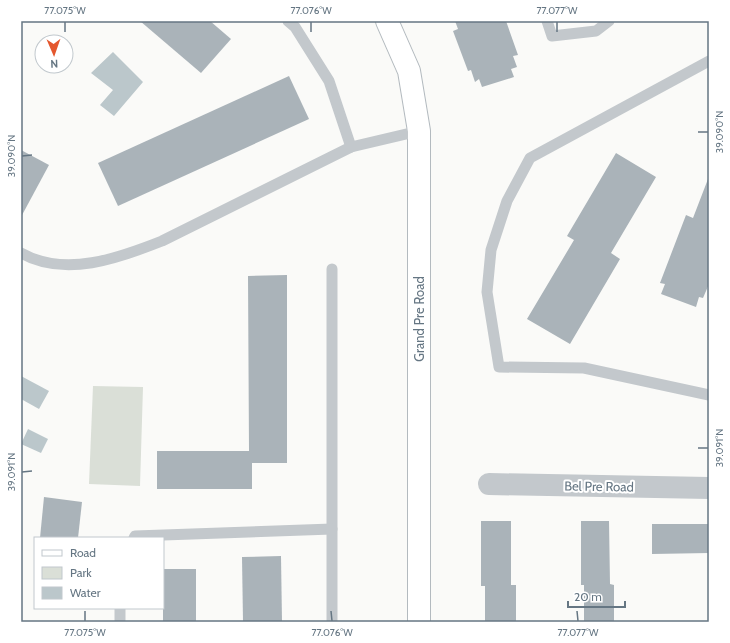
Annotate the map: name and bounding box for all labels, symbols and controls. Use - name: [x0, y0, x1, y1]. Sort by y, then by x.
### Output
- text: 77.075°W: [44, 4, 86, 17]
- text: 77.076°W: [290, 4, 332, 17]
- text: 77.077°W: [537, 4, 578, 17]
- north arrow: [34, 34, 74, 74]
- text: N: [50, 57, 58, 71]
- text: 39.090°N: [713, 111, 726, 153]
- text: 39.090°N: [5, 135, 18, 177]
- street label: Grand Pre Road: [411, 276, 427, 362]
- text: 39.091°N: [713, 429, 726, 467]
- text: 39.091°N: [5, 453, 18, 491]
- street label: Bel Pre Road: [564, 477, 634, 495]
- legend: [34, 537, 164, 609]
- text: Road: [70, 545, 96, 560]
- text: Park: [70, 565, 92, 580]
- scale bar: [568, 583, 625, 609]
- text: Water: [70, 585, 101, 600]
- text: 20 m: [574, 589, 602, 604]
- text: 77.075°W: [64, 626, 106, 639]
- text: 77.076°W: [311, 626, 353, 639]
- text: 77.077°W: [558, 626, 599, 639]

